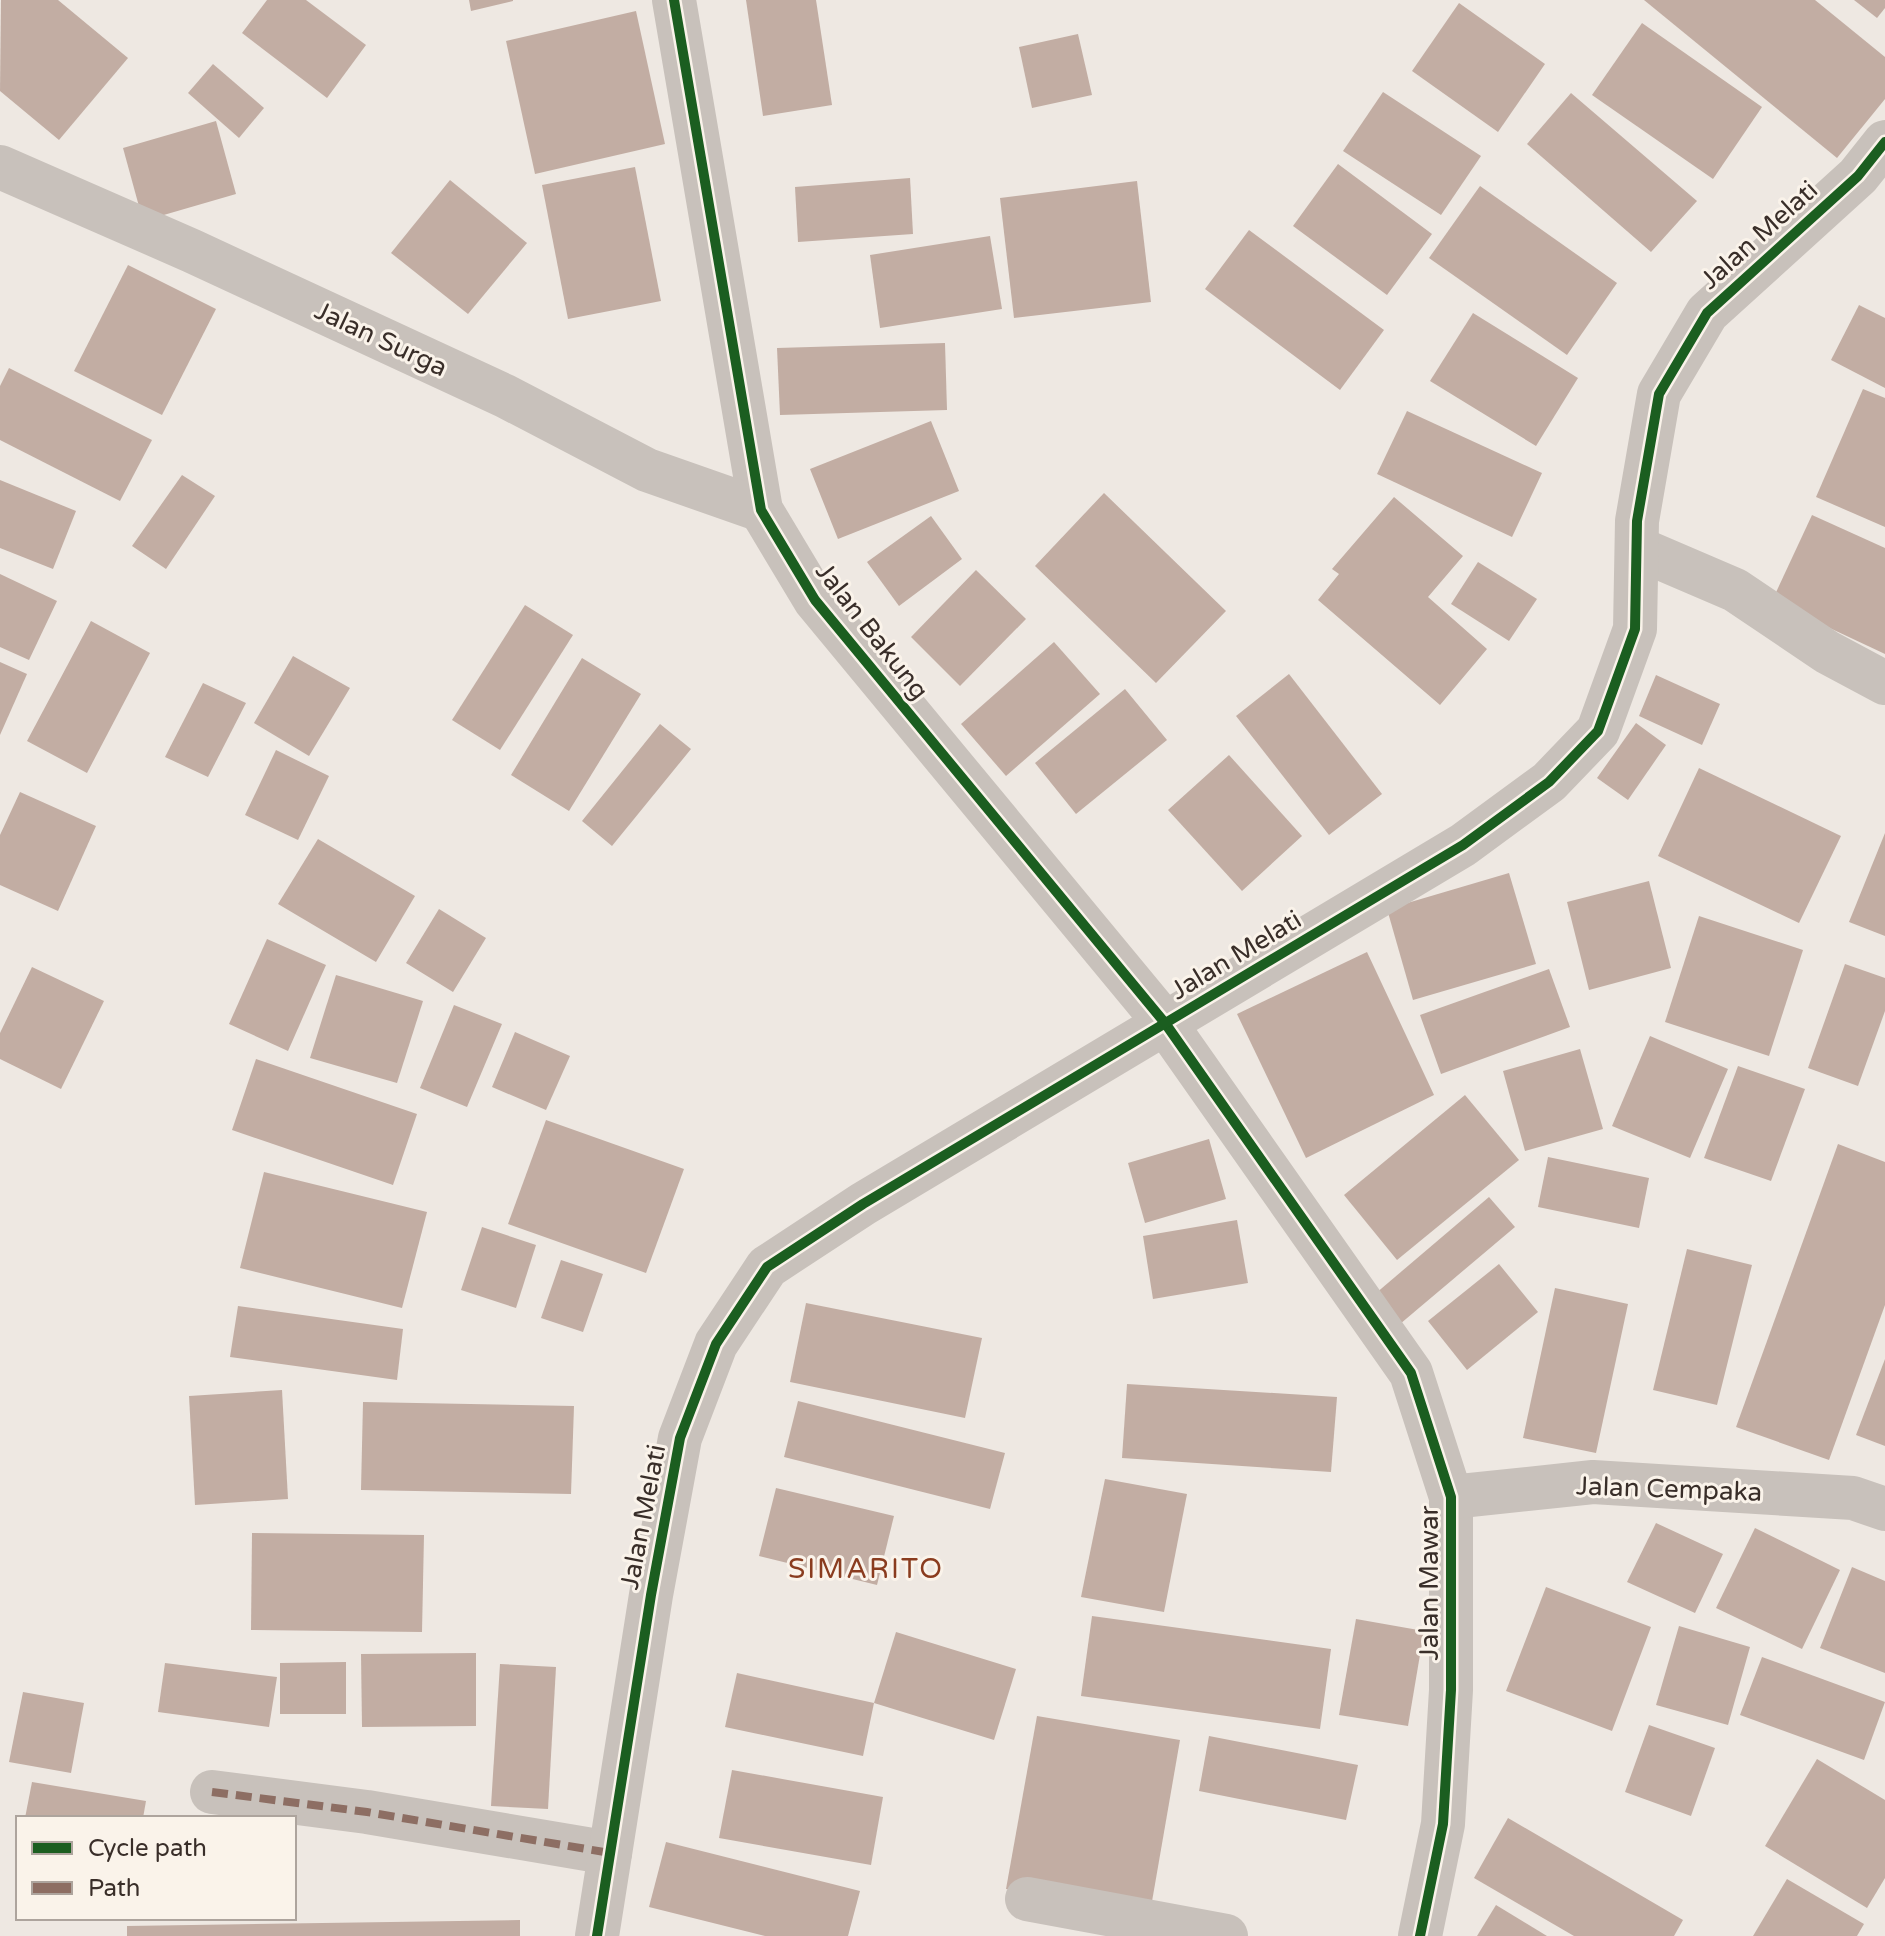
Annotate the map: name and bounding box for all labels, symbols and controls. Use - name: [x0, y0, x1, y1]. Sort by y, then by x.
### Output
- street label: Jalan Melati: [1694, 174, 1824, 296]
- street label: Jalan Surga: [310, 295, 452, 383]
- street label: Jalan Bakung: [809, 556, 935, 706]
- street label: Jalan Melati: [1165, 904, 1307, 1006]
- street label: Jalan Melati: [614, 1442, 672, 1592]
- street label: Jalan Cempaka: [1575, 1470, 1763, 1508]
- street label: Jalan Mawar: [1414, 1506, 1445, 1660]
- district label: SIMARITO: [788, 1552, 944, 1586]
- legend: [16, 1816, 296, 1920]
- text: Cycle path: [88, 1834, 207, 1863]
- text: Path: [88, 1874, 141, 1903]

